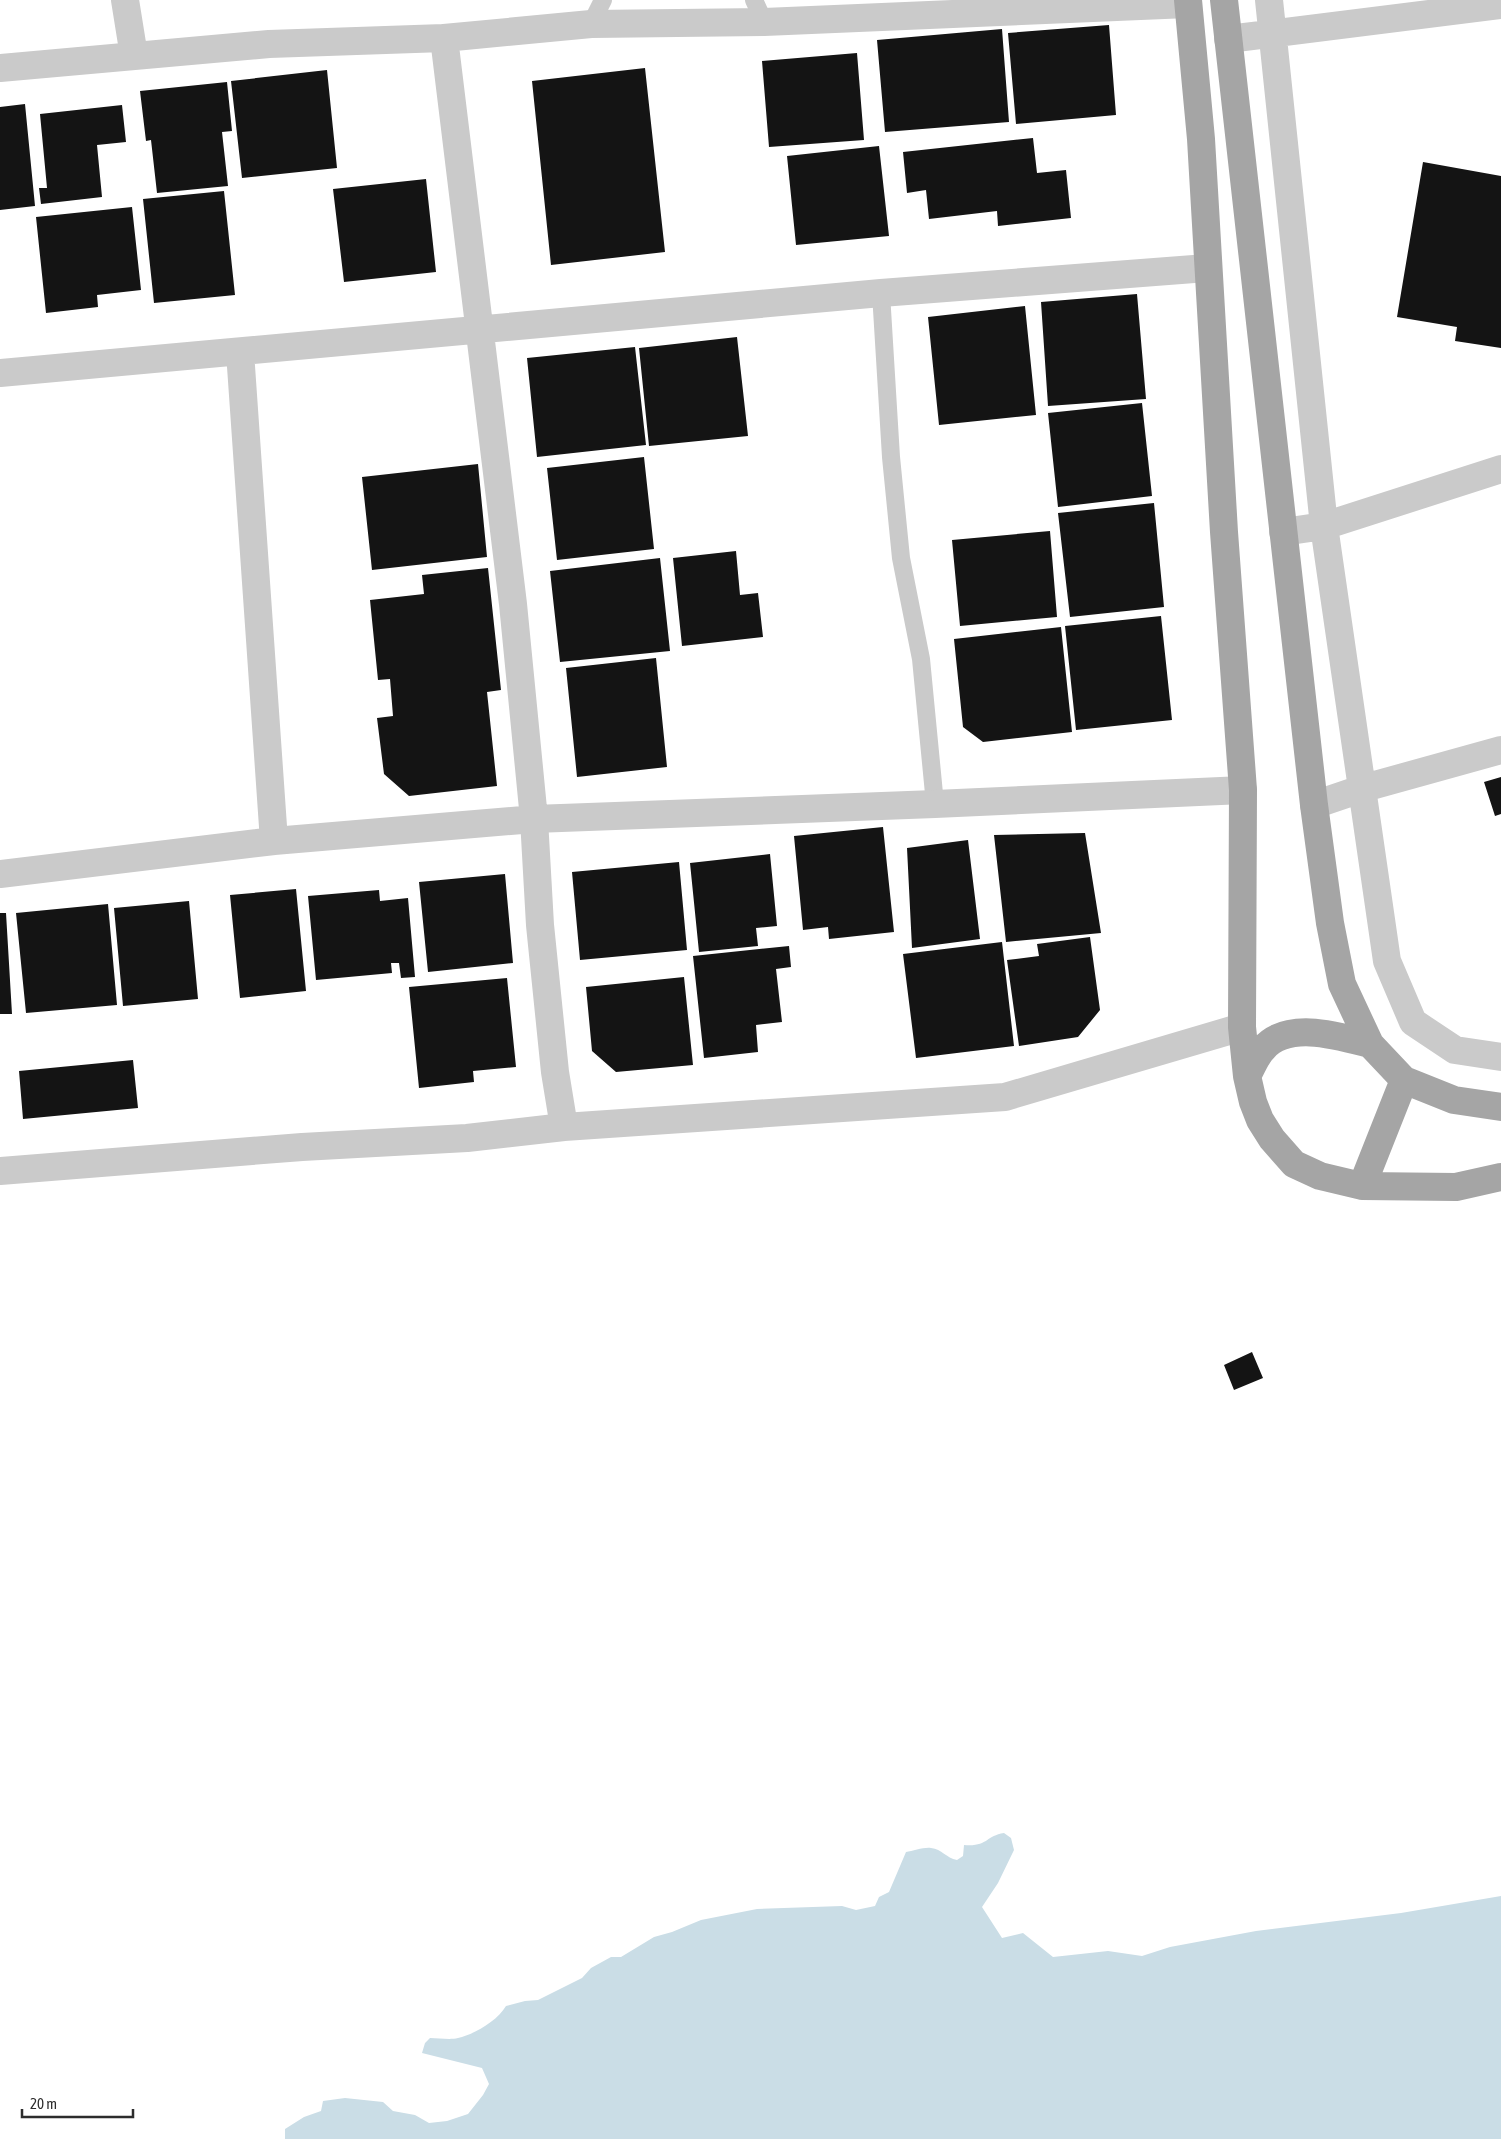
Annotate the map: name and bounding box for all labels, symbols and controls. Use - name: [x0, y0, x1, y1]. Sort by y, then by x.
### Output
- scale bar: [22, 2086, 134, 2118]
- text: 20 m: [30, 2095, 57, 2112]

